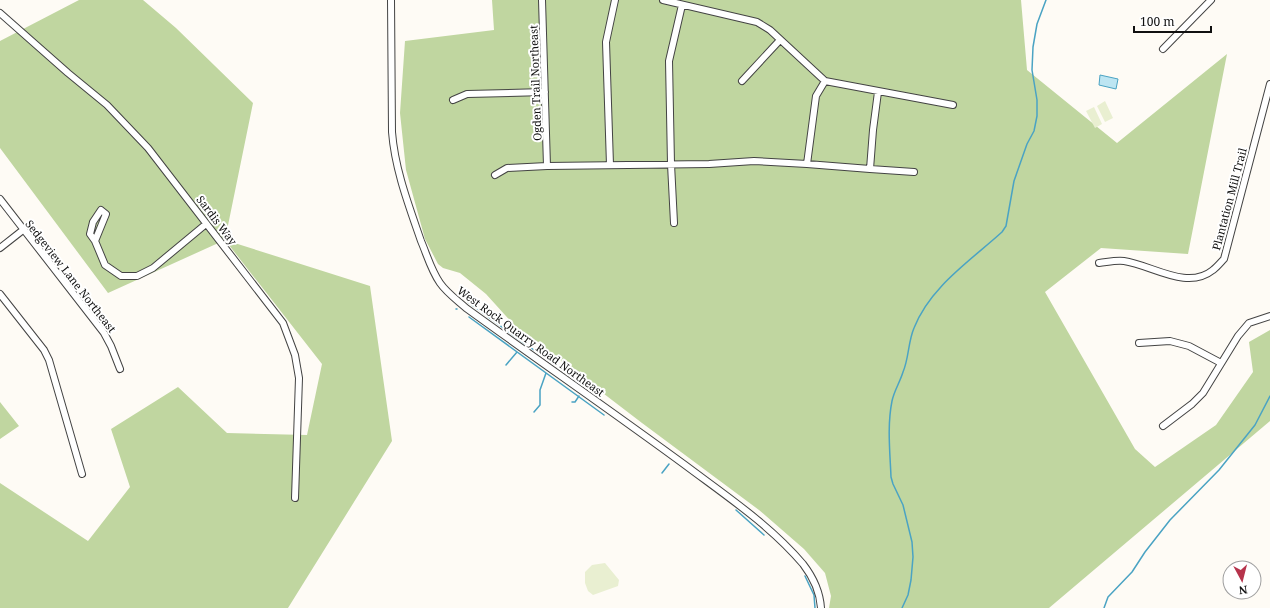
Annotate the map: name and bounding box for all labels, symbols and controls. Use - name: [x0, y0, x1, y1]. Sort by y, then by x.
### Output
- scale bar: [1134, 8, 1211, 34]
- text: 100 m: [1140, 13, 1175, 30]
- street label: Ogden Trail Northeast: [525, 25, 545, 141]
- street label: Plantation Mill Trail: [1208, 146, 1250, 252]
- street label: Sardis Way: [193, 192, 241, 248]
- street label: Sedgeview Lane Northeast: [22, 217, 120, 336]
- street label: West Rock Quarry Road Northeast: [454, 282, 608, 400]
- north arrow: [1222, 560, 1262, 600]
- text: N: [1238, 582, 1248, 598]

